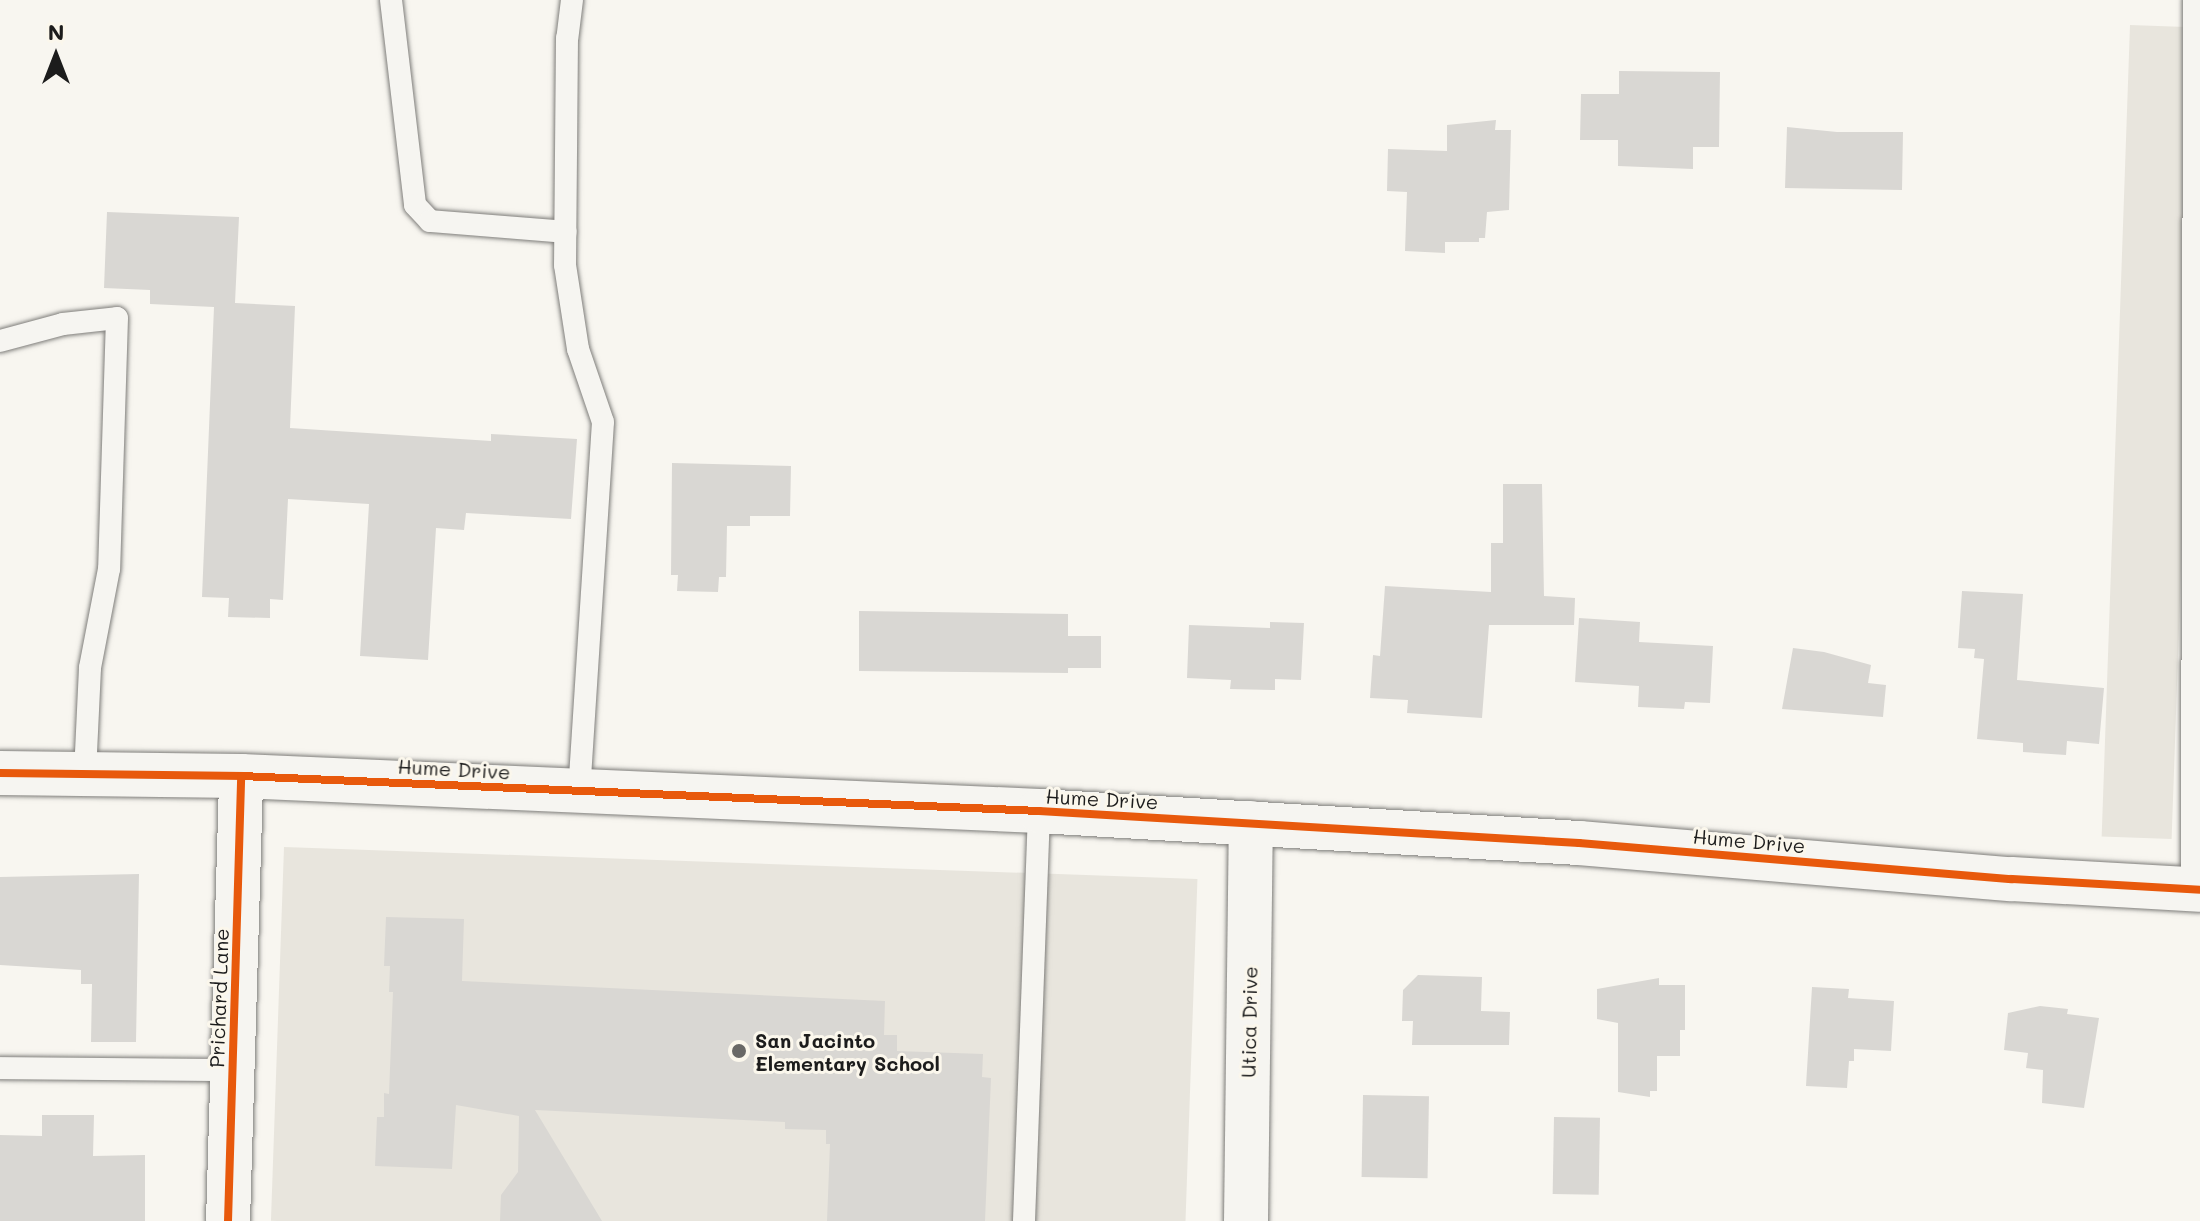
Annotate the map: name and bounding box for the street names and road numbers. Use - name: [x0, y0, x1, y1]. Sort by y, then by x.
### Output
- street label: Hume Drive: [397, 754, 511, 784]
- street label: Hume Drive: [1045, 784, 1159, 814]
- street label: Hume Drive: [1692, 824, 1806, 858]
- street label: Prichard Lane: [205, 928, 233, 1068]
- street label: Utica Drive: [1236, 966, 1262, 1078]

